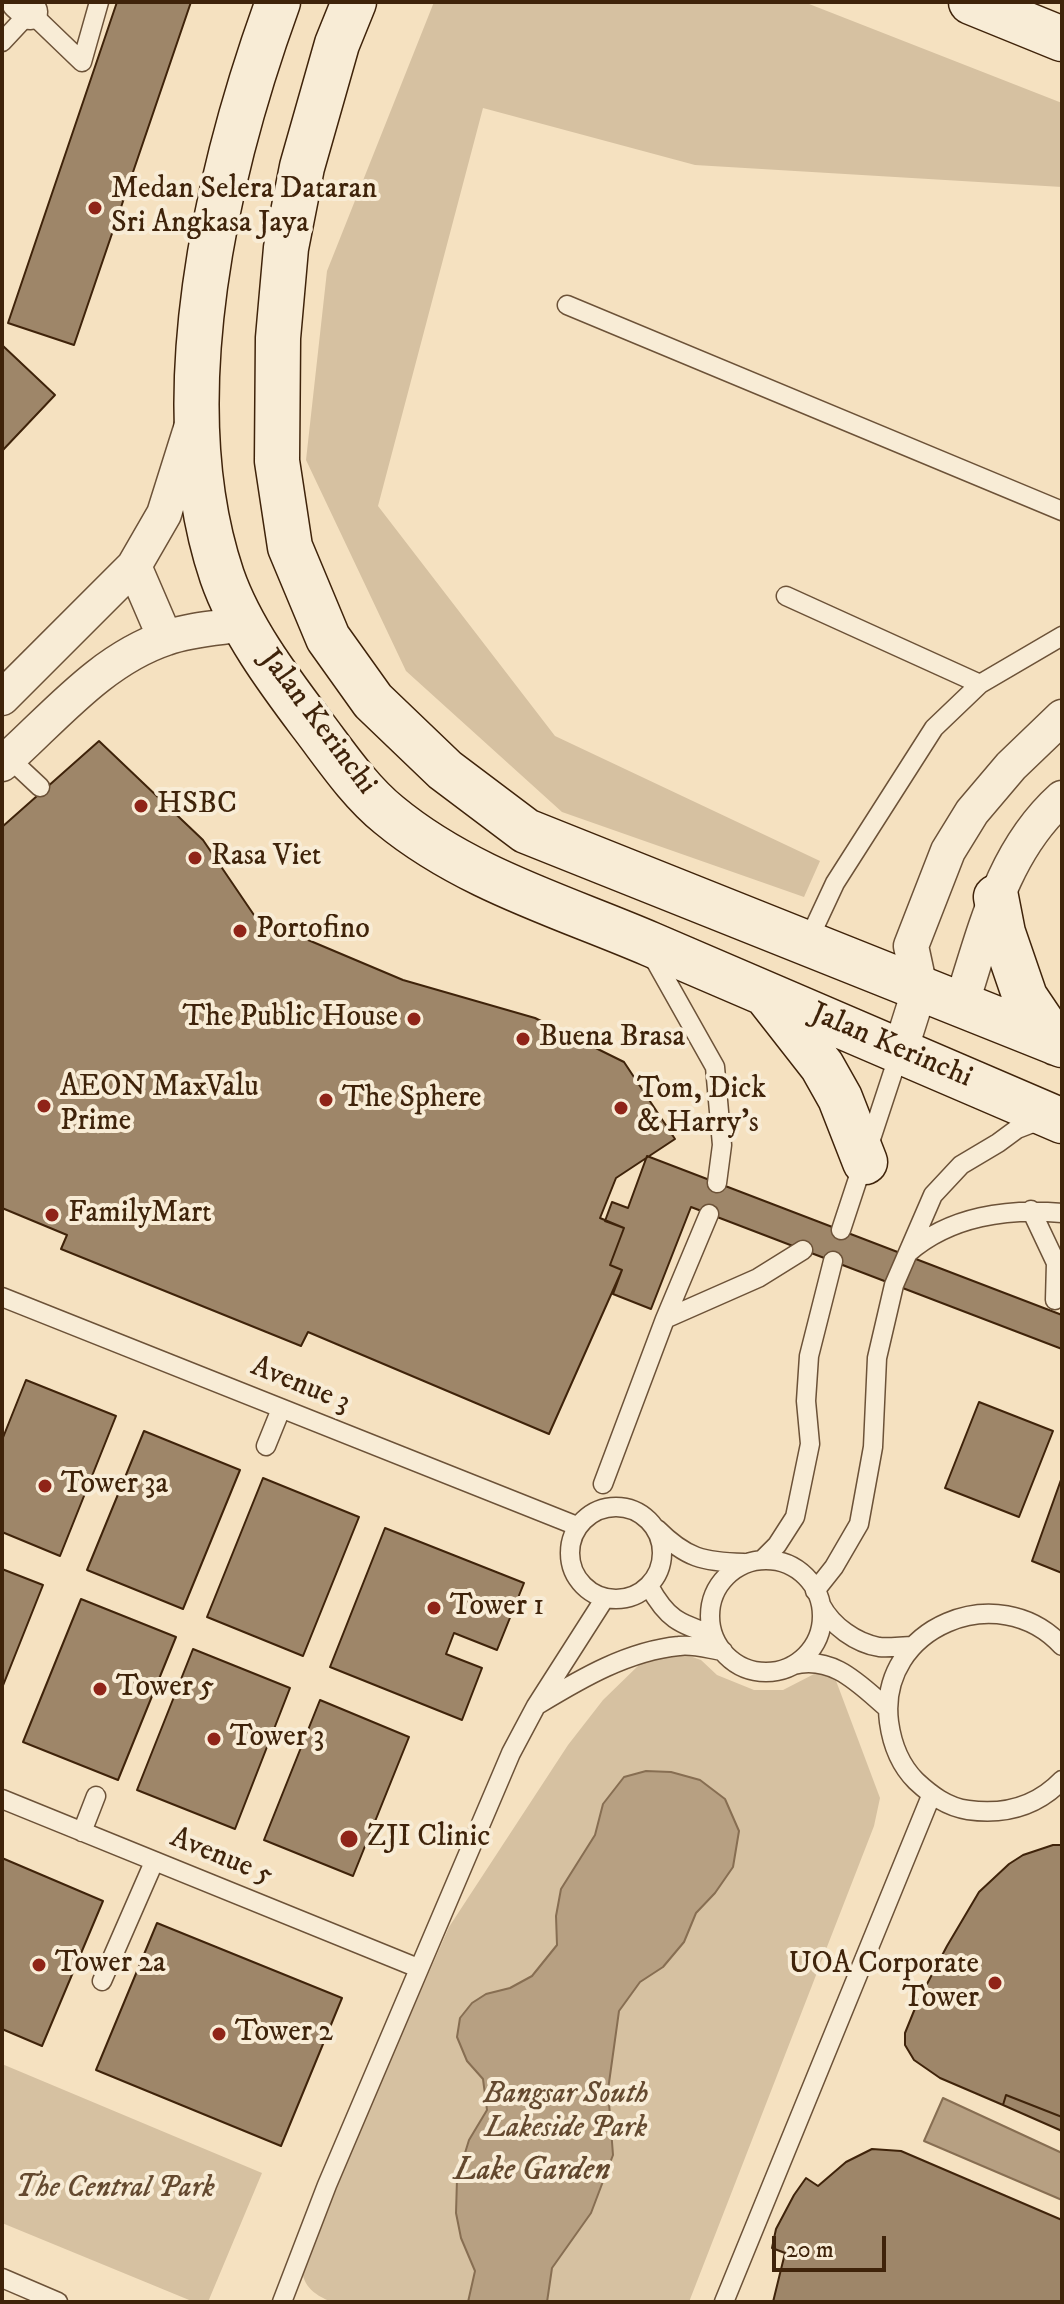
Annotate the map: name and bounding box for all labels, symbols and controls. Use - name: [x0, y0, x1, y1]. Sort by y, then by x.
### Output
- place label: Medan Selera Dataran Sri Angkasa Jaya: [111, 173, 377, 244]
- marker: Medan Selera Dataran Sri Angkasa Jaya: [86, 199, 104, 217]
- street label: Jalan Kerinchi: [251, 643, 383, 803]
- place label: HSBC: [157, 788, 237, 824]
- marker: HSBC: [132, 797, 150, 815]
- place label: Rasa Viet: [211, 840, 321, 876]
- marker: Rasa Viet: [186, 849, 204, 867]
- place label: Portofino: [256, 913, 370, 949]
- marker: Portofino: [231, 922, 249, 940]
- street label: Jalan Kerinchi: [805, 997, 977, 1097]
- place label: The Public House: [183, 1001, 398, 1037]
- marker: The Public House: [405, 1010, 423, 1028]
- place label: Buena Brasa: [539, 1021, 685, 1057]
- marker: Buena Brasa: [514, 1030, 532, 1048]
- place label: AEON MaxValu Prime: [60, 1071, 259, 1142]
- place label: Tom, Dick & Harry's: [637, 1073, 766, 1144]
- place label: The Sphere: [342, 1082, 481, 1118]
- marker: The Sphere: [317, 1091, 335, 1109]
- marker: AEON MaxValu Prime: [35, 1097, 53, 1115]
- marker: Tom, Dick & Harry's: [612, 1099, 630, 1117]
- place label: FamilyMart: [68, 1197, 212, 1233]
- marker: FamilyMart: [43, 1206, 61, 1224]
- street label: Avenue 3: [245, 1350, 355, 1422]
- place label: Tower 3a: [61, 1468, 168, 1504]
- marker: Tower 3a: [36, 1477, 54, 1495]
- place label: Tower 1: [450, 1590, 544, 1626]
- marker: Tower 1: [425, 1599, 443, 1617]
- place label: Tower 5: [116, 1671, 214, 1707]
- marker: Tower 5: [91, 1680, 109, 1698]
- place label: Tower 3: [230, 1721, 324, 1757]
- marker: Tower 3: [205, 1730, 223, 1748]
- street label: Avenue 5: [164, 1821, 278, 1895]
- place label: ZJI Clinic: [367, 1821, 490, 1857]
- marker: ZJI Clinic: [338, 1828, 360, 1850]
- place label: Tower 2a: [55, 1947, 166, 1983]
- place label: UOA Corporate Tower: [788, 1948, 979, 2018]
- marker: Tower 2a: [30, 1956, 48, 1974]
- marker: UOA Corporate Tower: [986, 1974, 1004, 1992]
- place label: Tower 2: [235, 2016, 333, 2052]
- marker: Tower 2: [210, 2025, 228, 2043]
- park label: Bangsar South Lakeside Park: [483, 2078, 649, 2148]
- water label: Lake Garden: [454, 2153, 610, 2191]
- park label: The Central Park: [15, 2172, 215, 2208]
- scale bar: [776, 2220, 890, 2270]
- text: 20 m: [786, 2235, 834, 2265]

